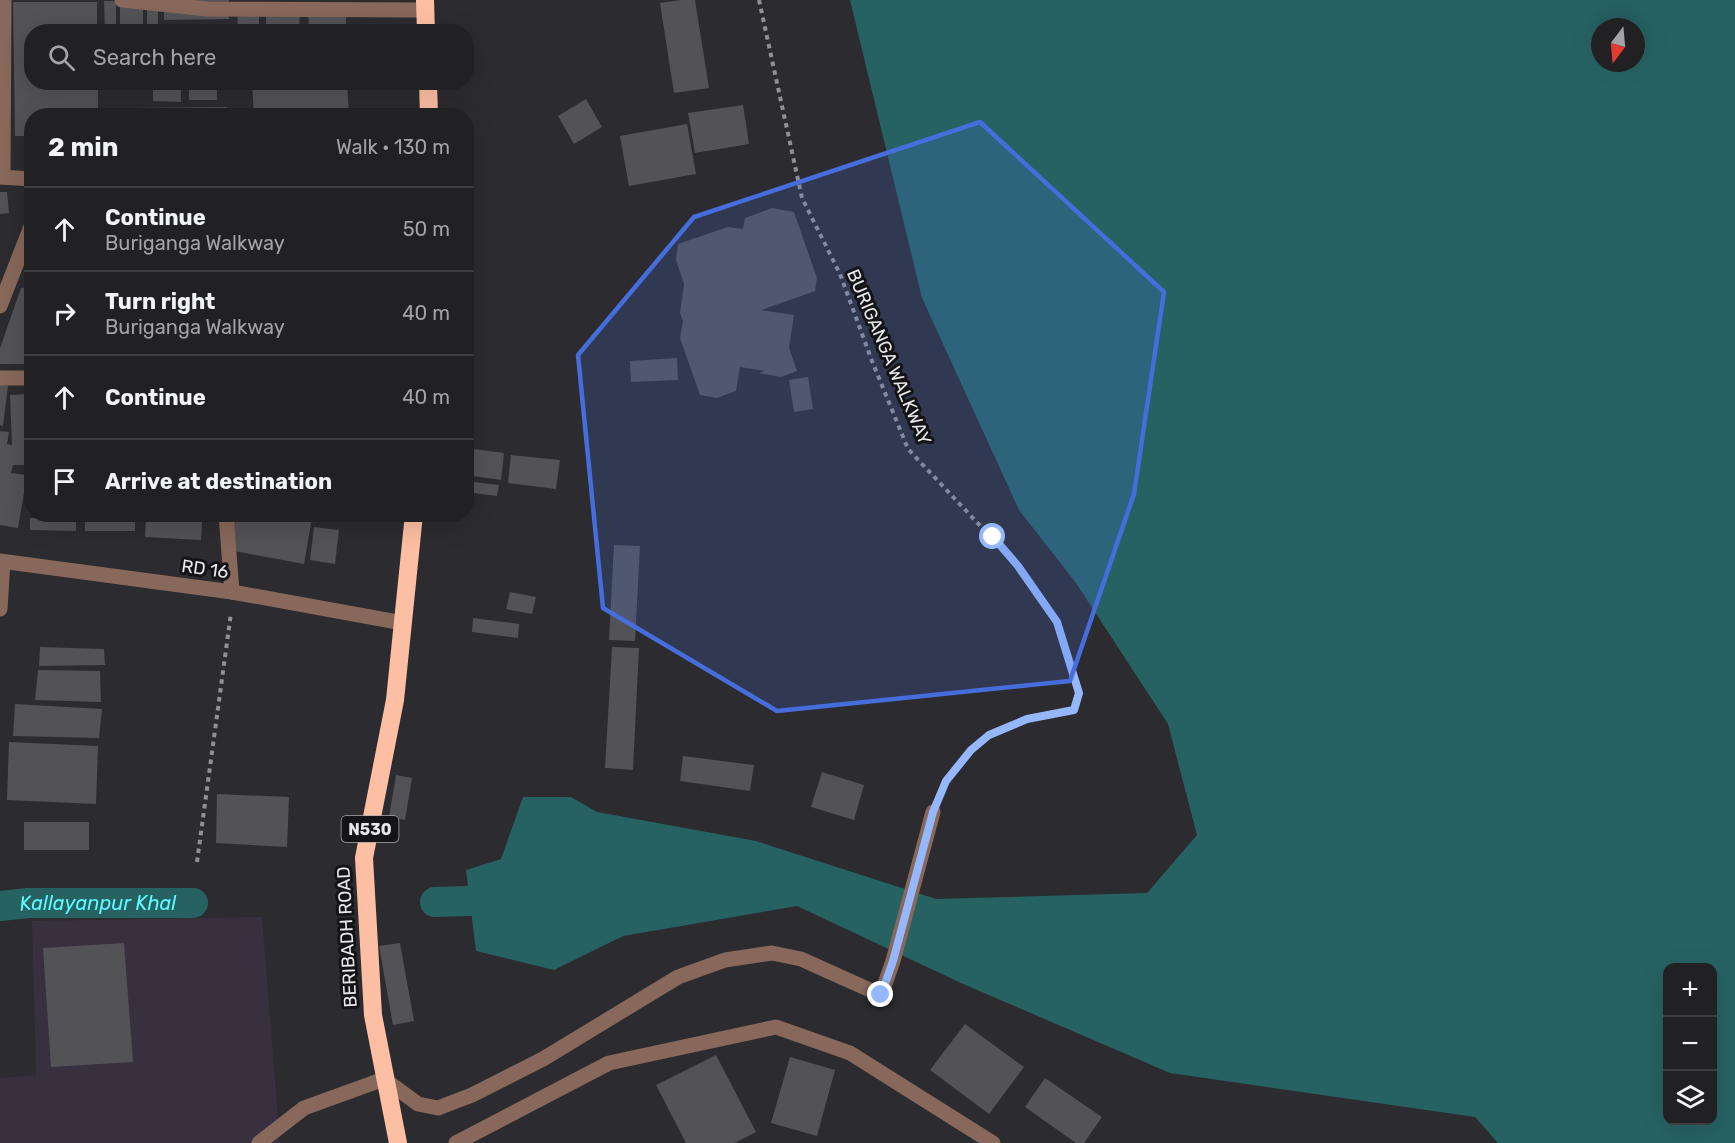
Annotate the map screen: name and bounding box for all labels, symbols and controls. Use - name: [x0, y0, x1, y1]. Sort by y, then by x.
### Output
- north arrow: [1591, 18, 1645, 72]
- search box: [24, 24, 474, 90]
- icon: search: [45, 41, 78, 74]
- text: Search here: [93, 44, 216, 71]
- text: 2 min: [48, 132, 118, 163]
- text: Walk · 130 m: [336, 135, 450, 159]
- text: Continue: [105, 204, 206, 231]
- icon: ahead: [48, 213, 81, 246]
- text: 50 m: [403, 217, 450, 241]
- text: Buriganga Walkway: [105, 231, 285, 255]
- street label: BURIGANGA WALKWAY: [842, 266, 936, 449]
- text: Turn right: [105, 288, 215, 315]
- icon: right: [48, 297, 81, 330]
- text: 40 m: [402, 301, 450, 325]
- text: Buriganga Walkway: [105, 315, 285, 339]
- icon: ahead: [48, 381, 81, 414]
- text: Continue: [105, 384, 206, 411]
- text: 40 m: [402, 385, 450, 409]
- icon: arrive: [48, 465, 81, 498]
- text: Arrive at destination: [105, 468, 332, 495]
- route start: [979, 523, 1005, 549]
- street label: RD 16: [180, 555, 230, 583]
- road number: N530: [342, 816, 398, 842]
- street label: BERIBADH ROAD: [332, 866, 362, 1008]
- water label: Kallayanpur Khal: [18, 891, 177, 916]
- map controls: [1663, 963, 1717, 1125]
- button: +: [1663, 963, 1717, 1017]
- route end: [867, 981, 893, 1007]
- button: −: [1663, 1017, 1717, 1071]
- button: layers: [1663, 1071, 1717, 1125]

